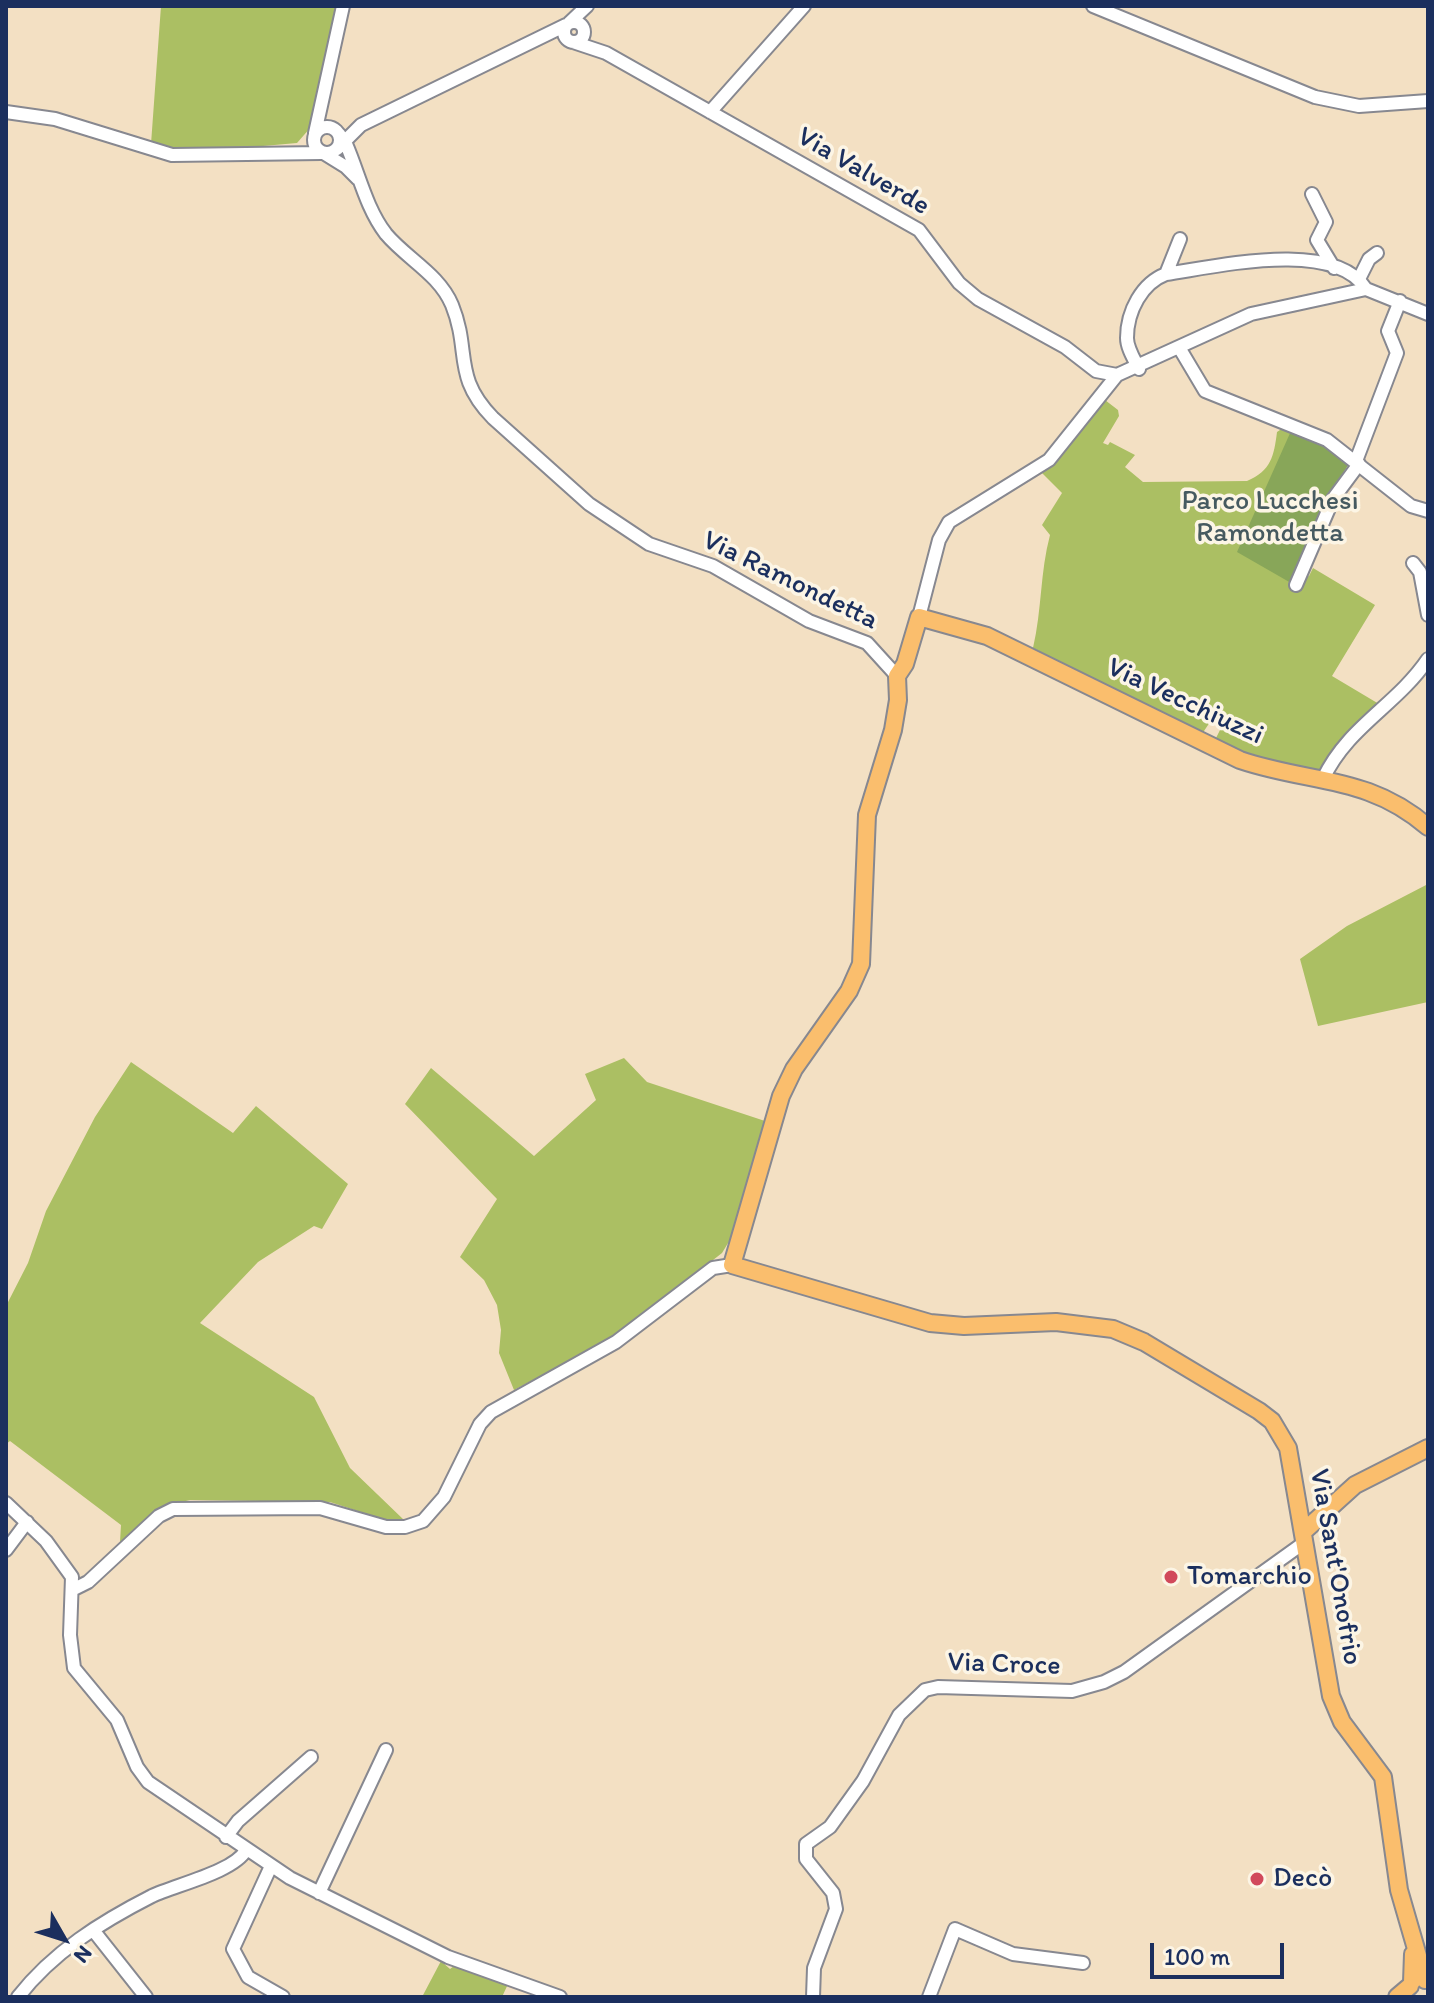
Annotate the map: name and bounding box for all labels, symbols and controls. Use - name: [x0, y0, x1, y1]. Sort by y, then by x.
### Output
- street label: Via Valverde: [791, 120, 935, 224]
- park label: Parco Lucchesi Ramondetta: [1181, 485, 1359, 551]
- street label: Via Ramondetta: [697, 524, 883, 638]
- street label: Via Vecchiuzzi: [1101, 651, 1269, 753]
- street label: Via Sant'Onofrio: [1301, 1466, 1369, 1668]
- place label: Tomarchio: [1187, 1560, 1312, 1594]
- marker: Tomarchio: [1162, 1568, 1180, 1586]
- street label: Via Croce: [947, 1646, 1061, 1684]
- place label: Decò: [1273, 1862, 1332, 1896]
- marker: Decò: [1248, 1870, 1266, 1888]
- north arrow: [24, 1899, 104, 1979]
- scale bar: [1154, 1927, 1288, 1977]
- text: N: [68, 1940, 98, 1969]
- text: 100 m: [1164, 1942, 1230, 1971]

